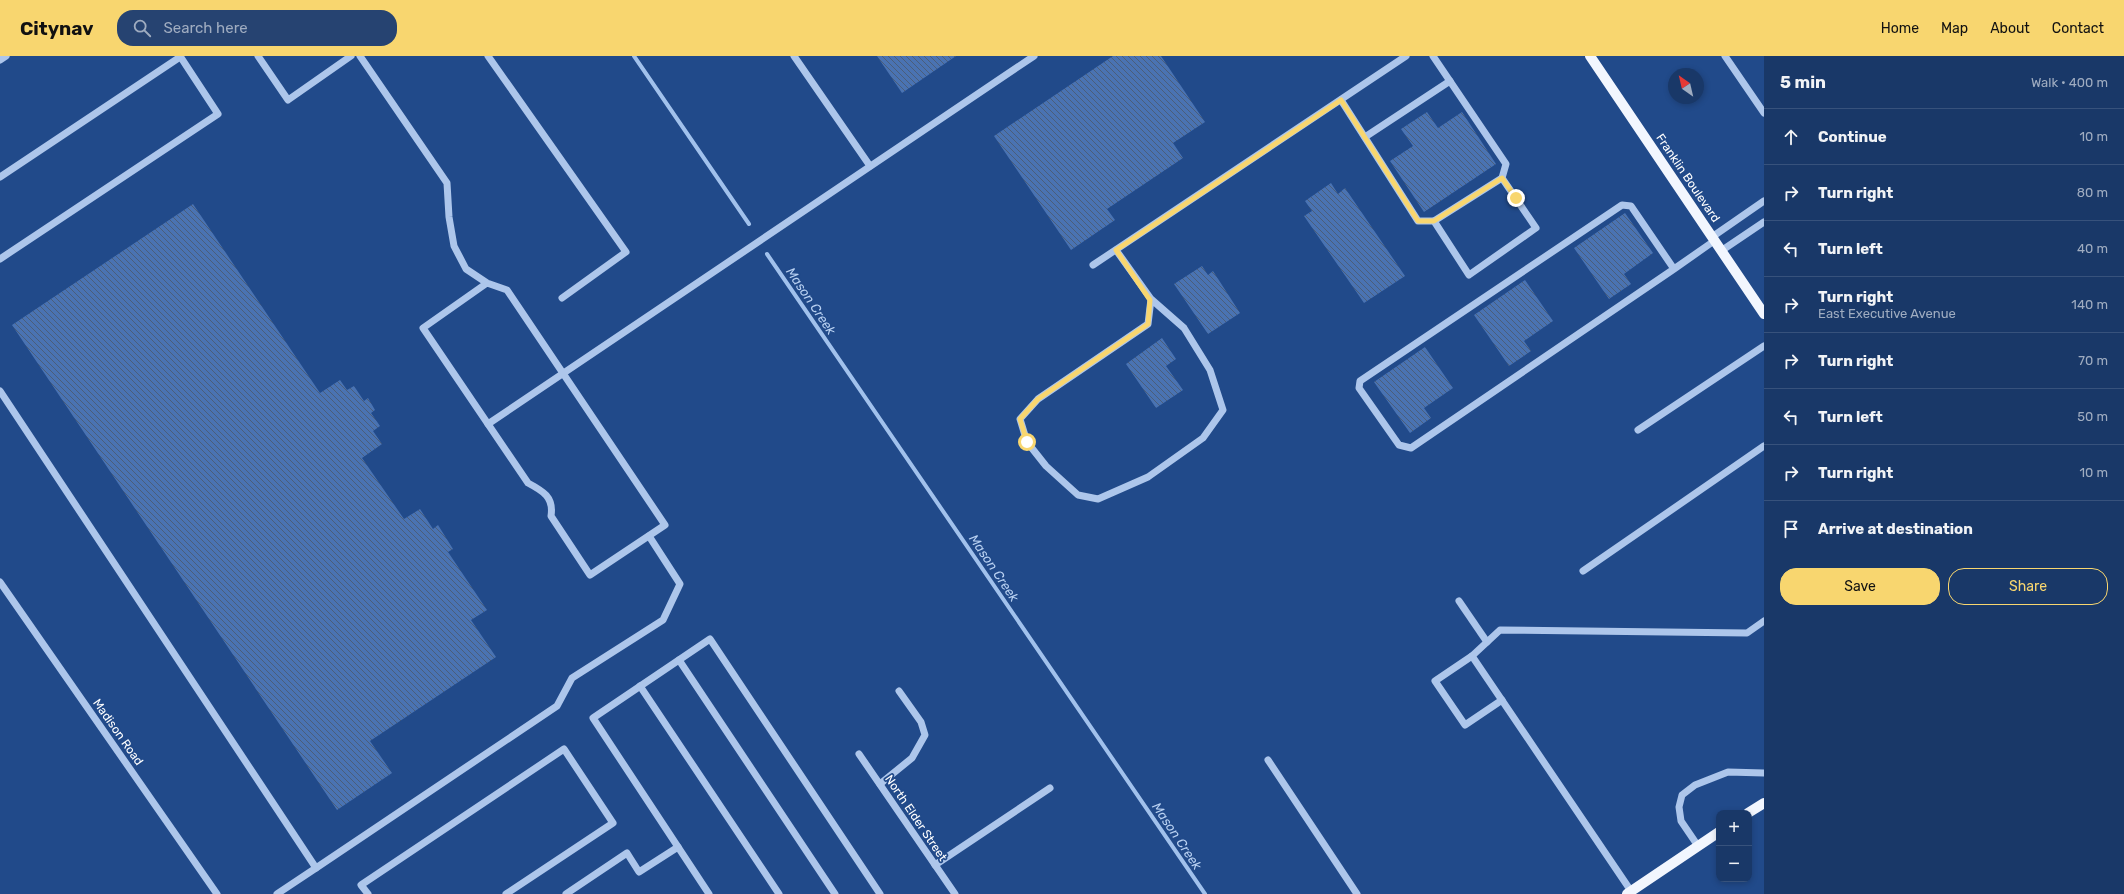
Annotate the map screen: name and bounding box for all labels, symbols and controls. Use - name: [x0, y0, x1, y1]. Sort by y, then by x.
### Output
- search box: [117, 10, 397, 46]
- text: Citynav: [20, 17, 93, 40]
- icon: search: [131, 17, 153, 39]
- text: Search here: [163, 19, 248, 37]
- text: Home: [1881, 20, 1919, 37]
- text: Map: [1941, 20, 1968, 37]
- text: About: [1990, 20, 2030, 37]
- text: Contact: [2052, 20, 2104, 37]
- north arrow: [1668, 68, 1704, 104]
- text: 5 min: [1780, 72, 1826, 92]
- text: Walk · 400 m: [2031, 75, 2108, 90]
- icon: ahead: [1780, 126, 1802, 148]
- text: Continue: [1818, 128, 1887, 146]
- text: 10 m: [2079, 129, 2108, 144]
- street label: Franklin Boulevard: [1653, 131, 1723, 225]
- icon: right: [1780, 182, 1802, 204]
- text: Turn right: [1818, 184, 1893, 202]
- text: 80 m: [2077, 185, 2108, 200]
- route end: [1507, 189, 1525, 207]
- icon: left: [1780, 238, 1802, 260]
- text: Turn left: [1818, 240, 1883, 258]
- text: 40 m: [2077, 241, 2108, 256]
- water label: Mason Creek: [783, 265, 839, 338]
- text: Turn right: [1818, 288, 1893, 306]
- icon: right: [1780, 294, 1802, 316]
- text: 140 m: [2071, 297, 2108, 312]
- text: East Executive Avenue: [1818, 306, 1956, 321]
- icon: right: [1780, 350, 1802, 372]
- text: Turn right: [1818, 352, 1893, 370]
- text: 70 m: [2078, 353, 2108, 368]
- icon: left: [1780, 406, 1802, 428]
- text: Turn left: [1818, 408, 1883, 426]
- text: 50 m: [2077, 409, 2108, 424]
- route start: [1018, 433, 1036, 451]
- icon: right: [1780, 462, 1802, 484]
- text: Turn right: [1818, 464, 1893, 482]
- text: 10 m: [2079, 465, 2108, 480]
- icon: arrive: [1780, 518, 1802, 540]
- text: Arrive at destination: [1818, 520, 1973, 538]
- water label: Mason Creek: [966, 532, 1022, 605]
- button: Save: [1780, 568, 1940, 605]
- button: Share: [1948, 568, 2108, 605]
- street label: Madison Road: [90, 696, 146, 768]
- street label: North Elder Street: [882, 772, 950, 864]
- water label: Mason Creek: [1149, 800, 1205, 873]
- map controls: [1716, 810, 1752, 882]
- button: +: [1716, 810, 1752, 846]
- button: −: [1716, 846, 1752, 882]

